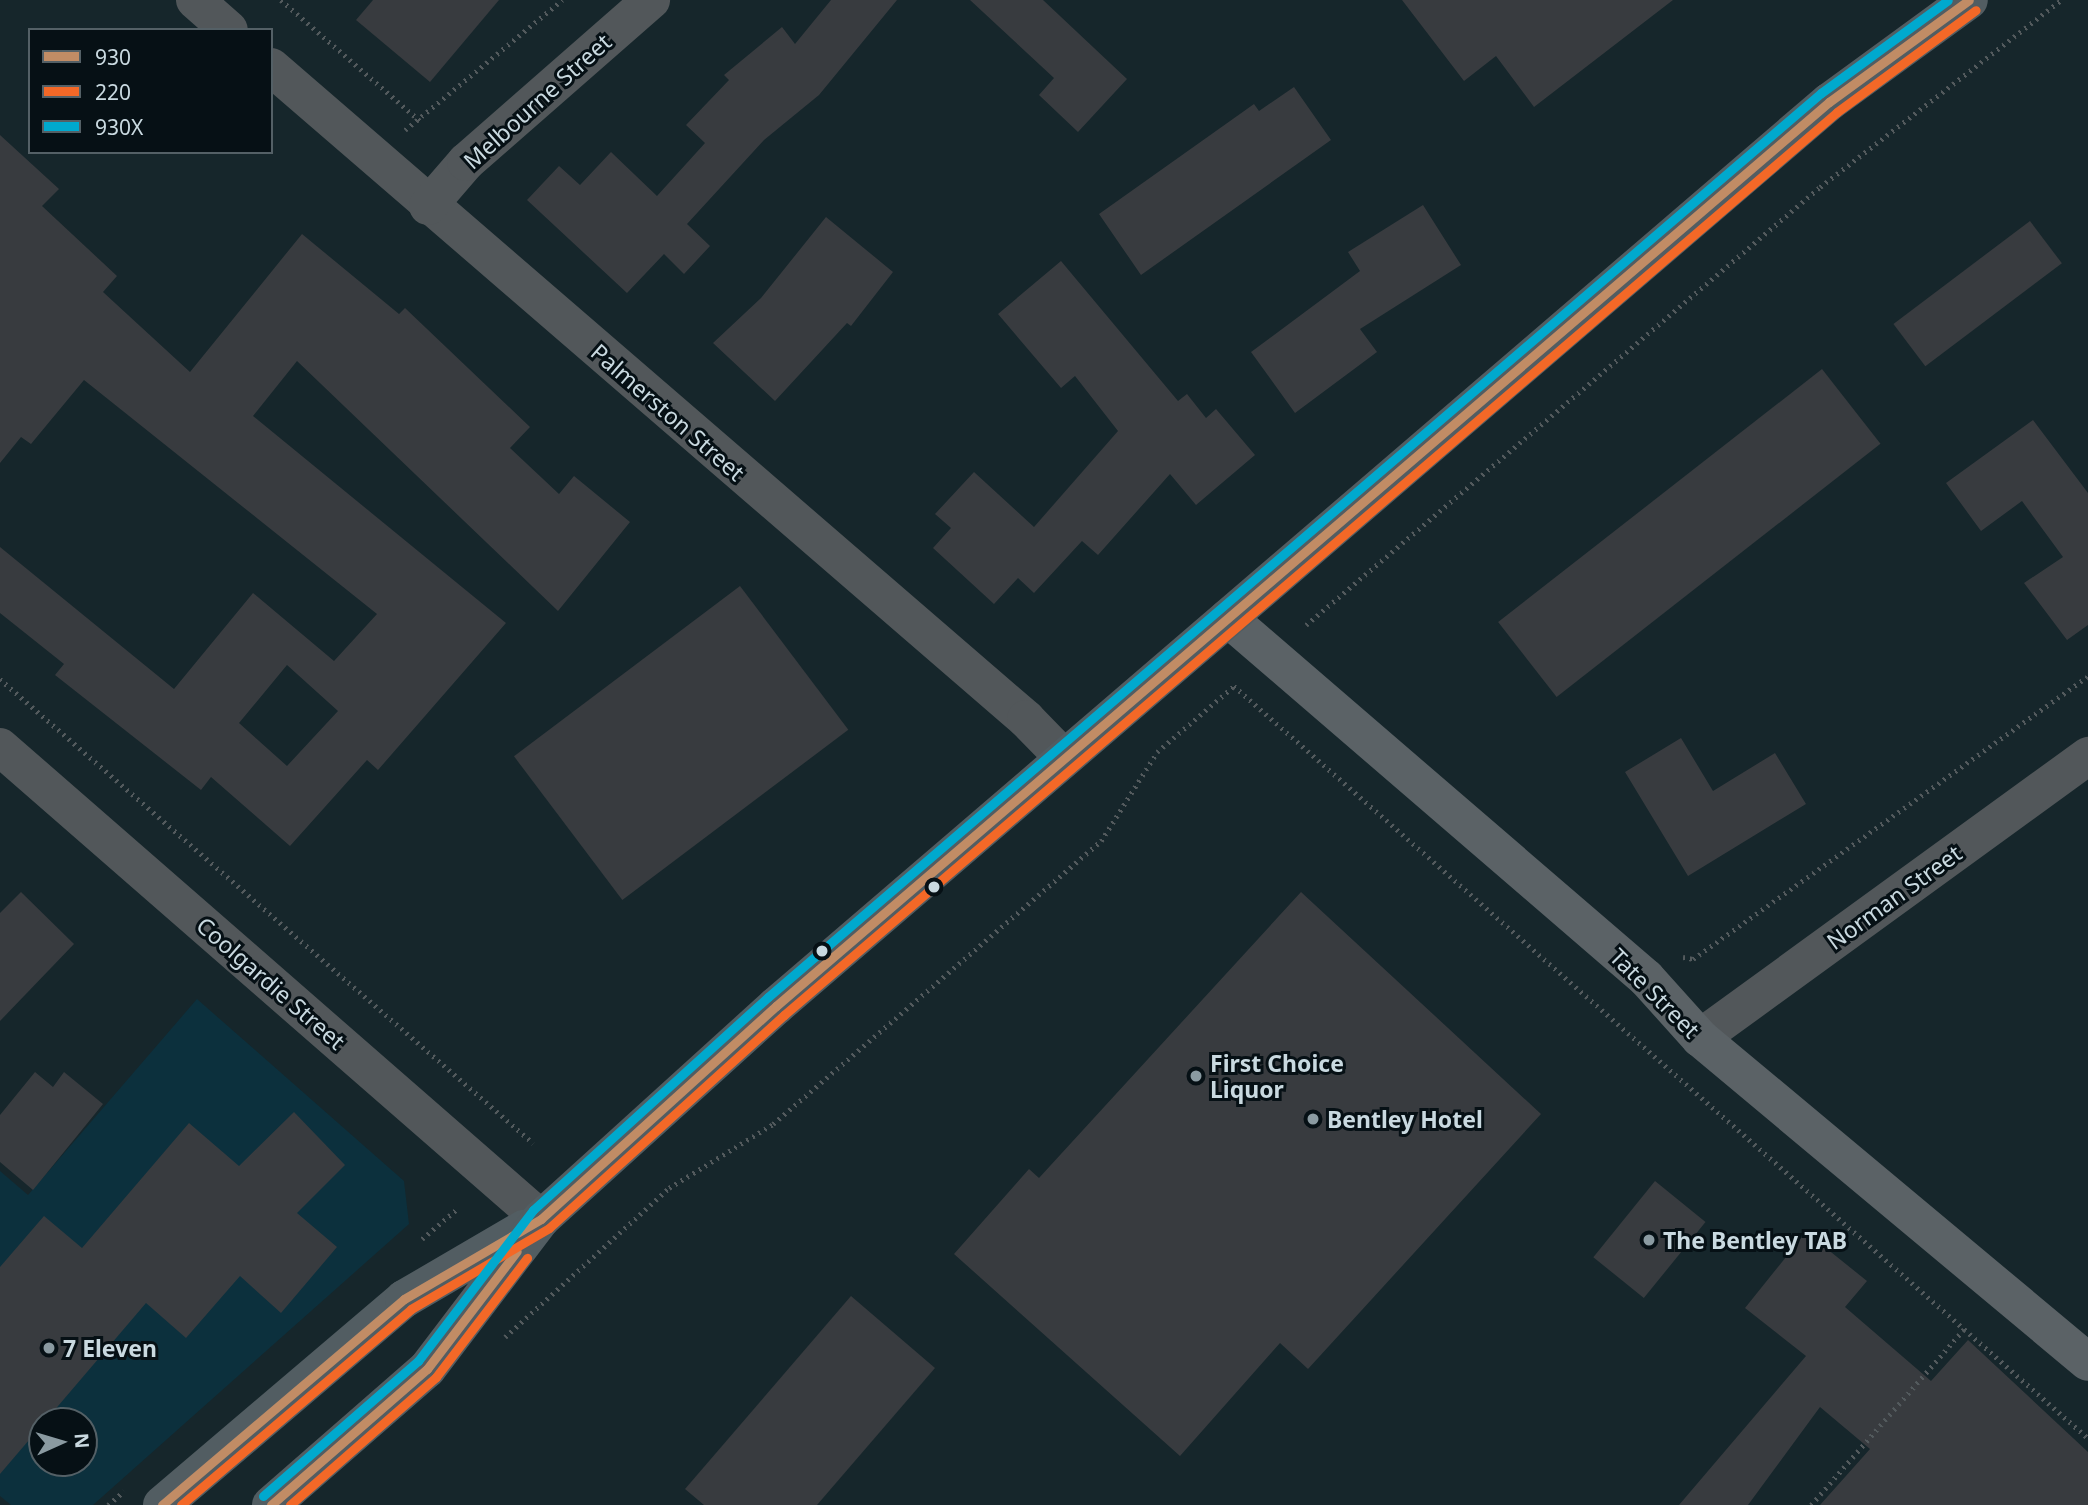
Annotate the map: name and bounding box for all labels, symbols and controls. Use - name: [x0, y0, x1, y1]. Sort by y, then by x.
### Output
- legend: [28, 28, 273, 154]
- street label: Melbourne Street: [458, 28, 616, 174]
- text: 930: [95, 43, 131, 71]
- text: 220: [95, 78, 131, 106]
- text: 930X: [95, 113, 143, 141]
- street label: Palmerston Street: [586, 338, 750, 486]
- street label: Norman Street: [1821, 839, 1967, 955]
- unlabelled marker: [927, 880, 941, 894]
- street label: Coolgardie Street: [191, 911, 351, 1055]
- street label: Tate Street: [1604, 942, 1706, 1044]
- unlabelled marker: [815, 944, 829, 958]
- place label: First Choice Liquor: [1210, 1049, 1344, 1103]
- marker: First Choice Liquor: [1188, 1068, 1204, 1084]
- place label: Bentley Hotel: [1327, 1105, 1483, 1133]
- marker: Bentley Hotel: [1305, 1111, 1321, 1127]
- place label: The Bentley TAB: [1663, 1226, 1847, 1254]
- marker: The Bentley TAB: [1641, 1232, 1657, 1248]
- place label: 7 Eleven: [63, 1334, 157, 1362]
- marker: 7 Eleven: [41, 1340, 57, 1356]
- north arrow: [28, 1407, 98, 1477]
- text: N: [68, 1432, 95, 1449]

